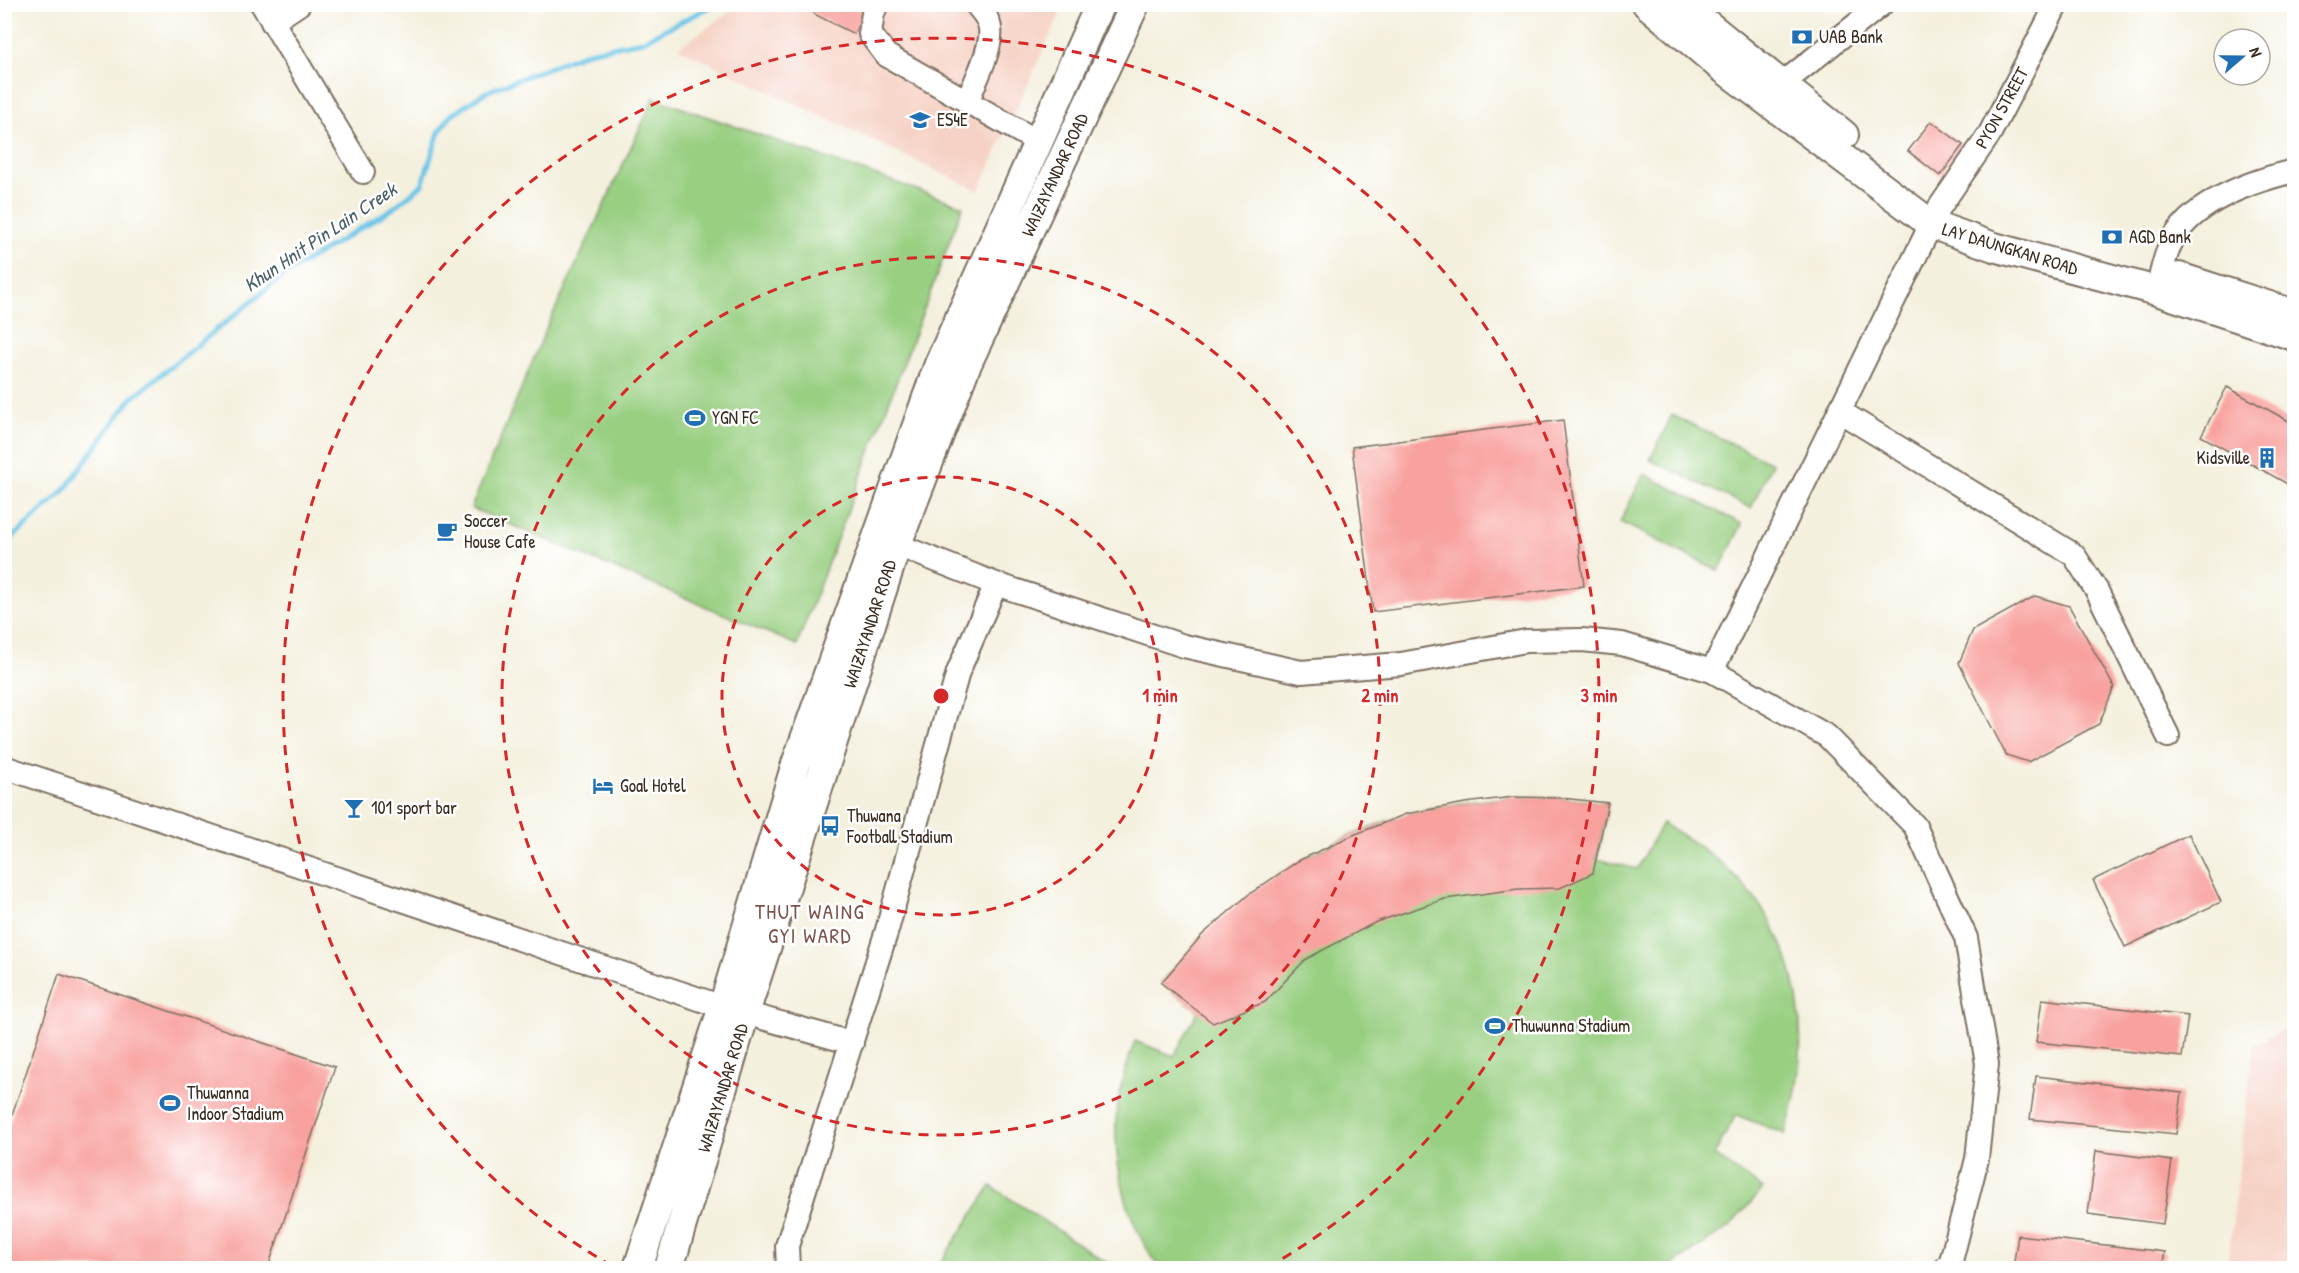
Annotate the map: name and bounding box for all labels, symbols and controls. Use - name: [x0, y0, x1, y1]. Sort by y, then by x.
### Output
- place label: UAB Bank: [1819, 24, 1883, 49]
- bank icon: UAB Bank: [1790, 25, 1814, 49]
- north arrow: [2212, 27, 2272, 87]
- text: N: [2244, 44, 2268, 60]
- street label: PYON STREET: [1969, 62, 2034, 153]
- place label: ES4E: [937, 107, 968, 132]
- school or university icon: ES4E: [908, 108, 932, 132]
- street label: WAIZAYANDAR ROAD: [1015, 109, 1094, 241]
- water label: Khun Hnit Pin Lain Creek: [238, 174, 403, 298]
- street label: LAY DAUNGKAN ROAD: [1939, 216, 2081, 281]
- place label: AGD Bank: [2129, 224, 2191, 249]
- bank icon: AGD Bank: [2100, 225, 2124, 249]
- place label: YGN FC: [712, 405, 759, 430]
- sports icon: YGN FC: [683, 406, 707, 430]
- place label: Kidsville: [2196, 445, 2250, 470]
- building icon: Kidsville: [2255, 446, 2279, 470]
- place label: Soccer House Cafe: [464, 508, 536, 554]
- cafe icon: Soccer House Cafe: [435, 519, 459, 543]
- street label: WAIZAYANDAR ROAD: [837, 556, 902, 691]
- text: 1 min: [1142, 683, 1178, 708]
- text: 2 min: [1362, 683, 1398, 708]
- text: 3 min: [1581, 683, 1617, 708]
- centre of rings: [931, 686, 951, 706]
- place label: Goal Hotel: [620, 773, 686, 798]
- hotel icon: Goal Hotel: [591, 774, 615, 798]
- place label: 101 sport bar: [371, 795, 457, 820]
- bar icon: 101 sport bar: [342, 796, 366, 820]
- place label: Thuwana Football Stadium: [846, 803, 953, 849]
- bus stop icon: Thuwana Football Stadium: [818, 814, 842, 838]
- district label: THUT WAING GYI WARD: [755, 897, 865, 950]
- place label: Thuwunna Stadium: [1512, 1013, 1630, 1038]
- sports icon: Thuwunna Stadium: [1483, 1014, 1507, 1038]
- street label: WAIZAYANDAR ROAD: [691, 1020, 754, 1155]
- place label: Thuwanna Indoor Stadium: [187, 1080, 284, 1126]
- sports icon: Thuwanna Indoor Stadium: [158, 1091, 182, 1115]

